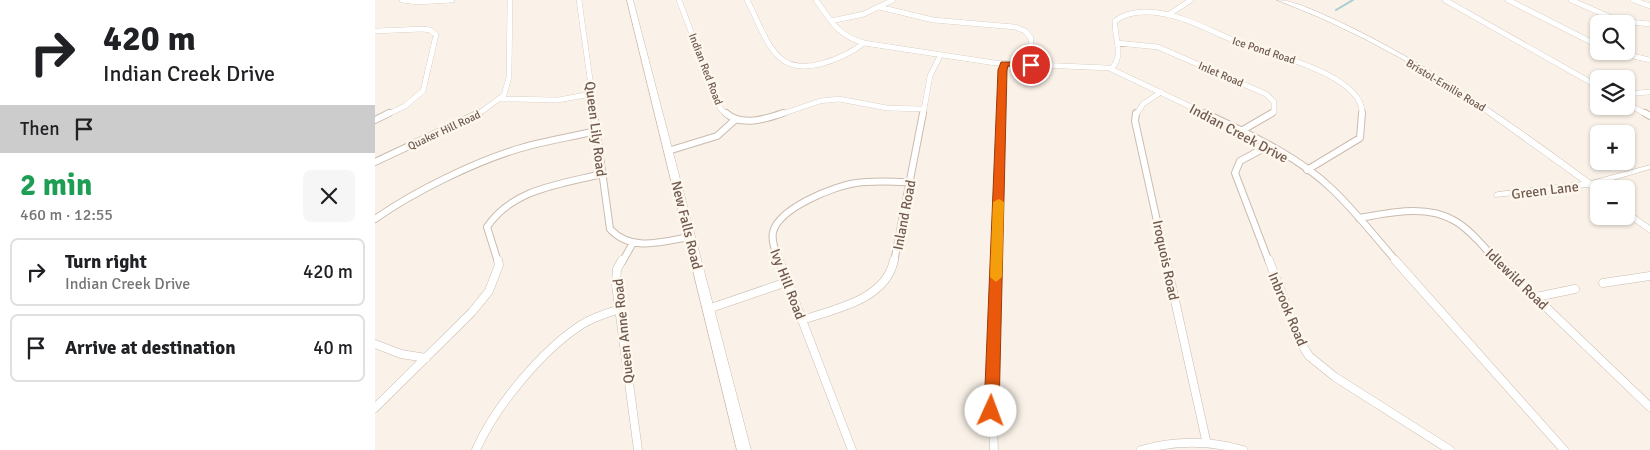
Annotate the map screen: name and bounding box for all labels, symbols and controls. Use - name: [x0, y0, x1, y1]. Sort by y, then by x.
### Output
- map controls: [1590, 15, 1635, 225]
- button: search: [1590, 15, 1635, 60]
- text: 420 m: [103, 17, 196, 60]
- icon: right: [20, 20, 85, 85]
- street label: Indian Red Road: [686, 31, 725, 107]
- street label: Ice Pond Road: [1231, 34, 1297, 67]
- pin: [1010, 44, 1052, 86]
- icon: arrive: [1017, 51, 1045, 79]
- street label: Bristol-Emilie Road: [1404, 57, 1488, 114]
- street label: Inlet Road: [1196, 59, 1245, 90]
- text: Indian Creek Drive: [103, 60, 275, 87]
- button: layers: [1590, 70, 1635, 115]
- street label: Queen Lily Road: [581, 80, 610, 178]
- street label: Indian Creek Drive: [1186, 100, 1291, 167]
- street label: Quaker Hill Road: [406, 108, 483, 153]
- icon: arrive: [70, 115, 98, 143]
- text: Then: [20, 117, 60, 141]
- button: +: [1590, 125, 1635, 170]
- text: 2 min: [20, 167, 92, 204]
- button: close: [303, 170, 355, 222]
- street label: Green Lane: [1511, 178, 1580, 203]
- street label: New Falls Road: [667, 179, 706, 271]
- street label: Inland Road: [889, 179, 920, 252]
- button: −: [1590, 180, 1635, 225]
- text: 460 m · 12:55: [20, 205, 113, 225]
- street label: Iroquois Road: [1149, 218, 1182, 302]
- street label: Idlewild Road: [1482, 245, 1552, 314]
- street label: Ivy Hill Road: [766, 246, 809, 322]
- text: Turn right: [65, 250, 147, 274]
- icon: right: [22, 258, 50, 286]
- text: 420 m: [303, 260, 353, 284]
- street label: Inbrook Road: [1264, 270, 1311, 349]
- text: Indian Creek Drive: [65, 274, 190, 294]
- street label: Queen Anne Road: [610, 278, 637, 384]
- icon: arrive: [22, 334, 50, 362]
- text: Arrive at destination: [65, 336, 236, 360]
- text: 40 m: [313, 336, 353, 360]
- position arrow: [964, 384, 1016, 436]

